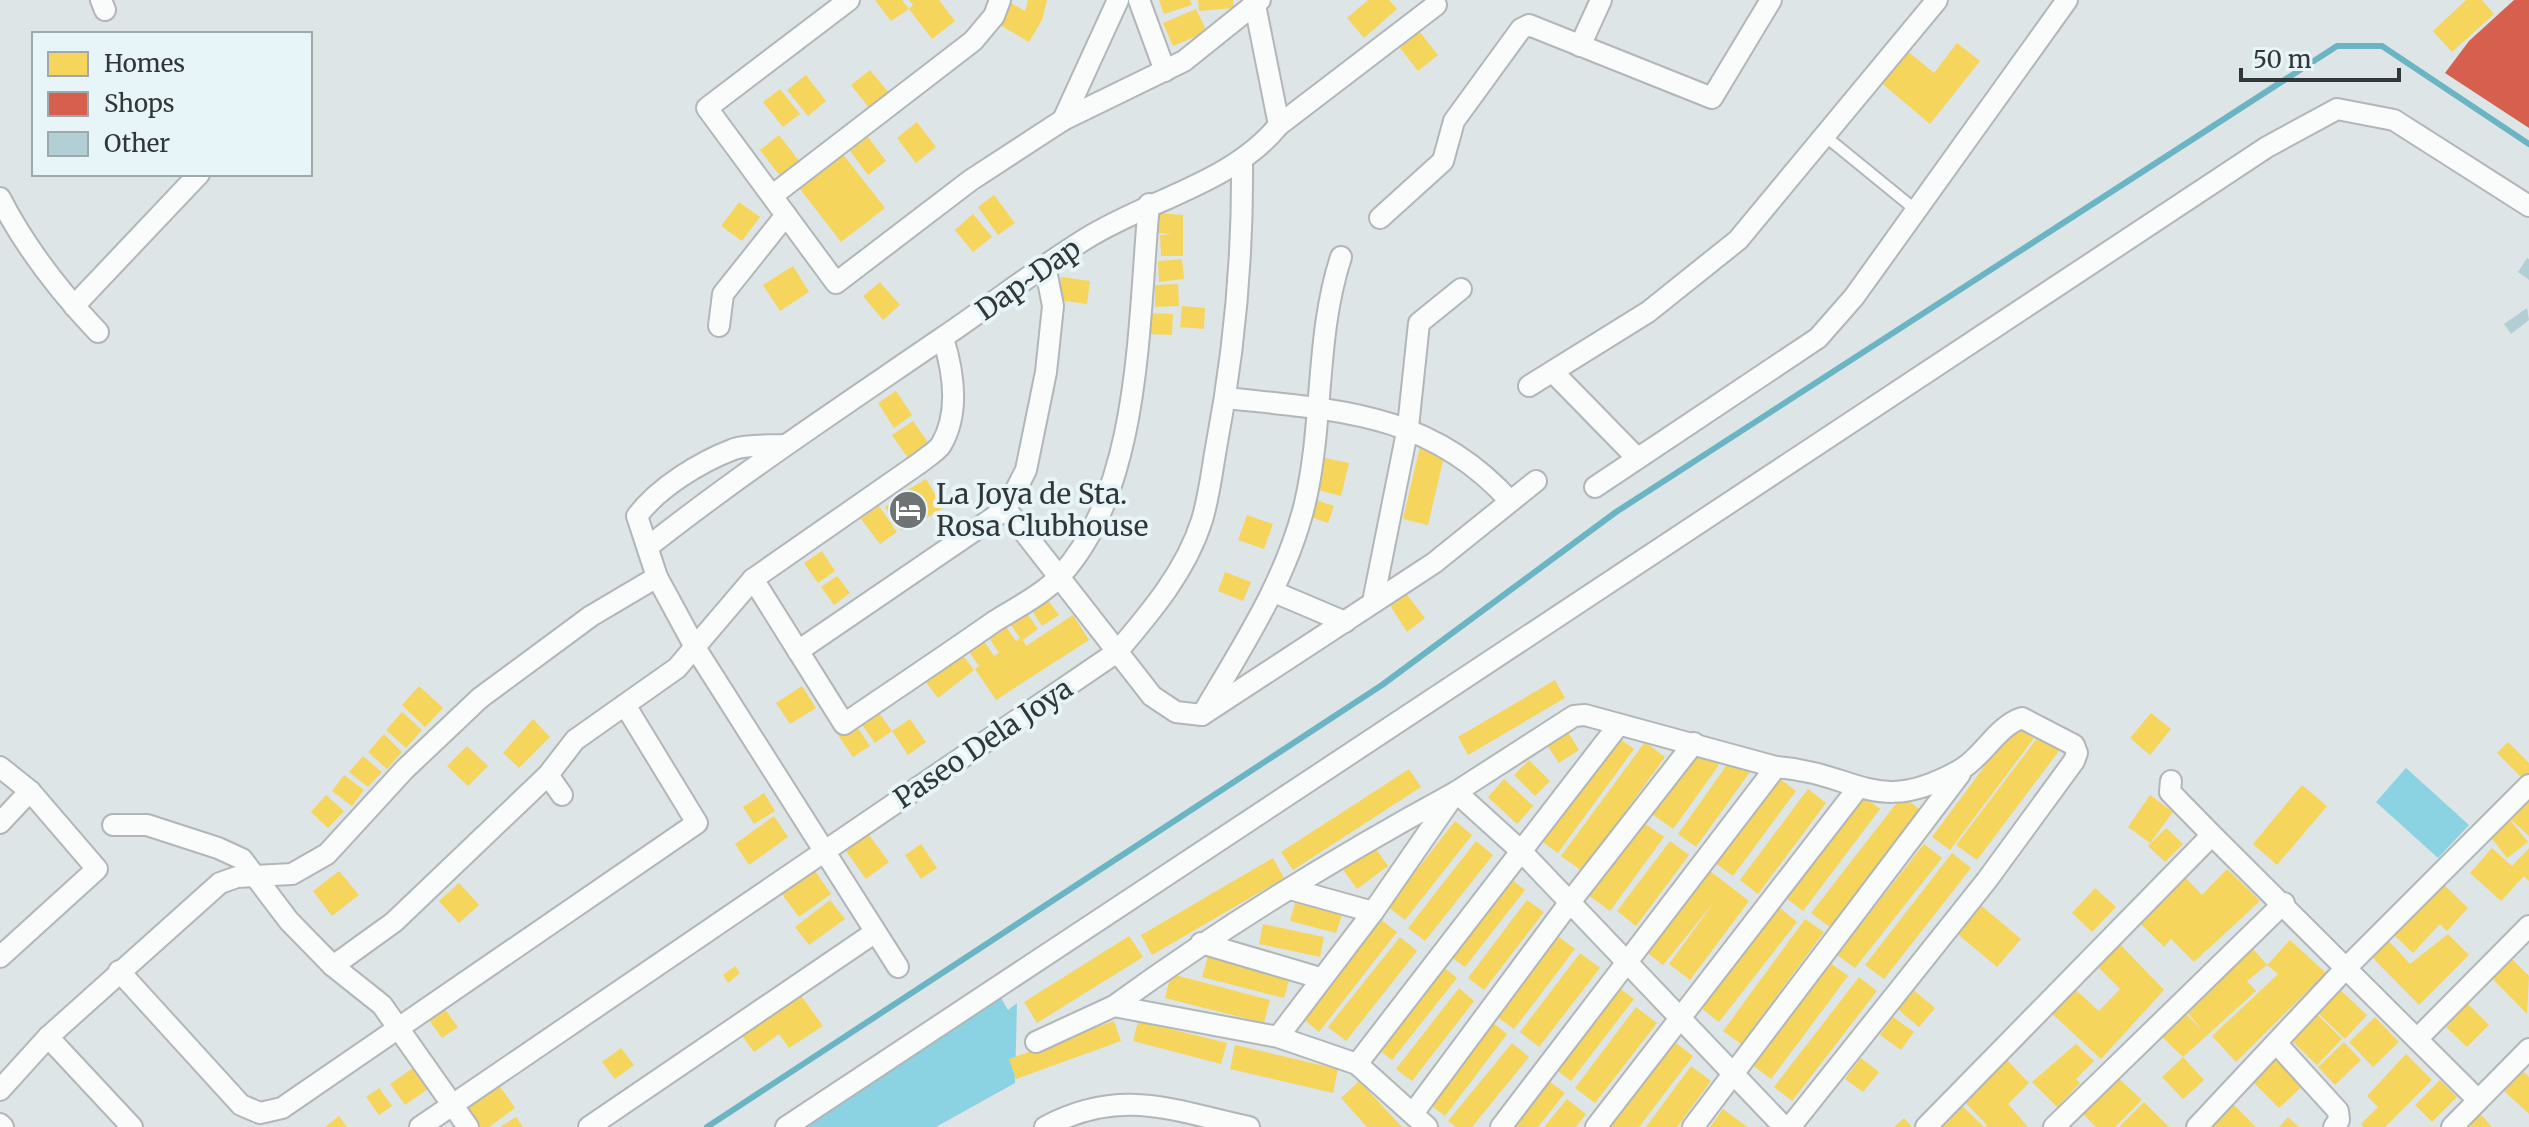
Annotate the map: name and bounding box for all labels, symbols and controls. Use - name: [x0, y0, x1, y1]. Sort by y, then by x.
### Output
- legend: [32, 32, 312, 176]
- scale bar: [2241, 32, 2399, 82]
- text: 50 m: [2253, 44, 2312, 75]
- text: Homes: [104, 48, 185, 79]
- text: Shops: [104, 88, 175, 119]
- text: Other: [104, 128, 170, 159]
- street label: Dap~Dap: [969, 230, 1087, 328]
- place label: La Joya de Sta. Rosa Clubhouse: [936, 476, 1148, 544]
- hotel icon: La Joya de Sta. Rosa Clubhouse: [887, 489, 929, 531]
- street label: Paseo Dela Joya: [887, 670, 1079, 816]

